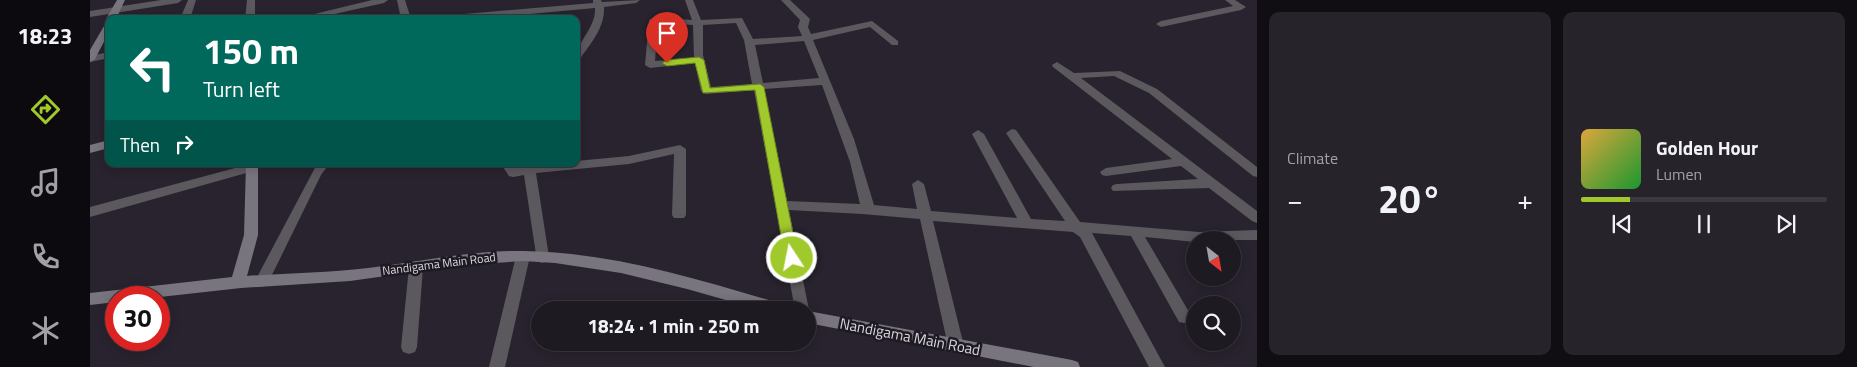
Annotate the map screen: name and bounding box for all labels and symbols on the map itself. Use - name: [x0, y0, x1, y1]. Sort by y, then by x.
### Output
- pin: [646, 12, 688, 63]
- position arrow: [765, 231, 817, 283]
- north arrow: [1186, 231, 1241, 286]
- street label: Nandigama Main Road: [381, 247, 497, 280]
- speed limit sign: 30: [105, 286, 170, 351]
- street label: Nandigama Main Road: [838, 312, 982, 361]

